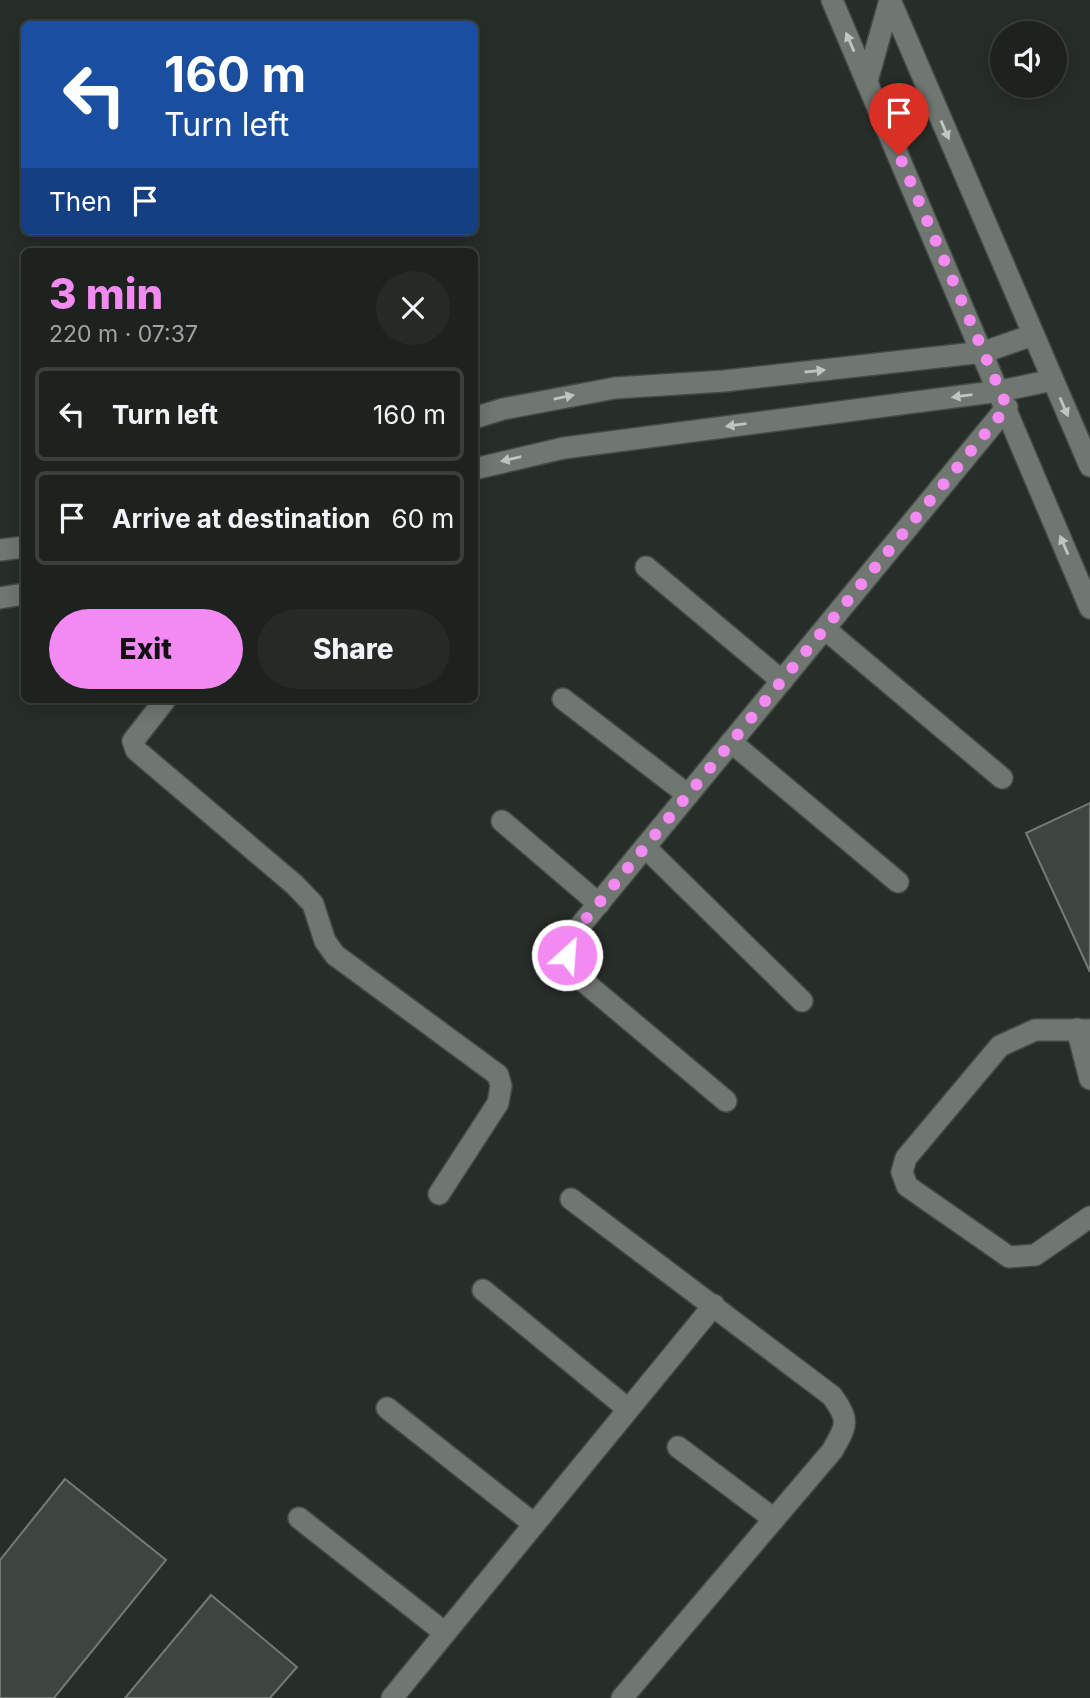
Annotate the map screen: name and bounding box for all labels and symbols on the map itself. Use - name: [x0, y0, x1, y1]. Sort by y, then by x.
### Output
- one-way arrow: [844, 32, 856, 52]
- pin: [869, 83, 929, 155]
- one-way arrow: [940, 120, 951, 141]
- one-way arrow: [804, 366, 826, 377]
- one-way arrow: [950, 391, 972, 402]
- one-way arrow: [554, 392, 576, 403]
- one-way arrow: [1058, 397, 1070, 417]
- one-way arrow: [725, 420, 747, 431]
- one-way arrow: [500, 454, 522, 465]
- one-way arrow: [1058, 534, 1069, 555]
- position arrow: [530, 918, 604, 992]

